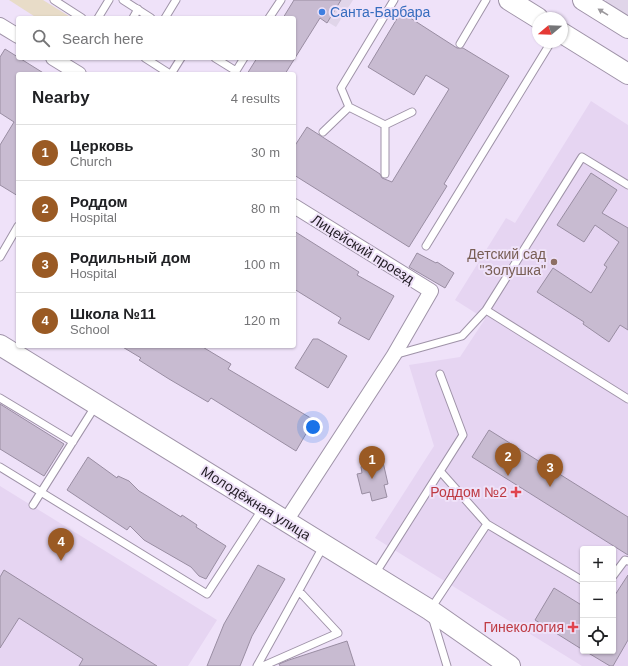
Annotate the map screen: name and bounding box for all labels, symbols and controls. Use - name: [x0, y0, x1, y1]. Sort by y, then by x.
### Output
- place label: Санта-Барбара: [330, 4, 431, 20]
- marker: Санта-Барбара: [317, 7, 327, 17]
- one-way arrow: [597, 8, 608, 16]
- north arrow: [532, 12, 568, 48]
- search box: [16, 16, 296, 60]
- icon: search: [30, 27, 52, 49]
- text: Search here: [62, 30, 144, 47]
- text: Nearby: [32, 88, 90, 107]
- text: 4 results: [231, 91, 280, 106]
- text: Церковь: [70, 137, 134, 154]
- text: 1: [41, 145, 49, 160]
- text: 30 m: [251, 145, 280, 160]
- text: Church: [70, 154, 112, 169]
- text: Роддом: [70, 193, 128, 210]
- text: 2: [41, 201, 49, 216]
- text: 80 m: [251, 201, 280, 216]
- text: Hospital: [70, 210, 117, 225]
- street label: Лицейский проезд: [309, 211, 417, 287]
- place label: Детский сад "Золушка": [467, 246, 546, 278]
- text: Родильный дом: [70, 249, 191, 266]
- text: 3: [41, 257, 49, 272]
- text: 100 m: [244, 257, 280, 272]
- marker: Детский сад "Золушка": [549, 257, 559, 267]
- text: Hospital: [70, 266, 117, 281]
- text: Школа №11: [70, 305, 156, 322]
- text: 4: [41, 313, 49, 328]
- text: 120 m: [244, 313, 280, 328]
- text: School: [70, 322, 110, 337]
- your location: [303, 417, 323, 437]
- pin: 2: [495, 443, 521, 476]
- pin: 1: [359, 446, 385, 479]
- pin: 3: [537, 454, 563, 487]
- street label: Молодёжная улица: [198, 463, 314, 543]
- place label: Роддом №2: [430, 484, 507, 500]
- marker: Роддом №2: [510, 486, 522, 498]
- pin: 4: [48, 528, 74, 561]
- map controls: [580, 546, 616, 654]
- button: +: [580, 546, 616, 582]
- button: −: [580, 582, 616, 618]
- button: locate: [580, 618, 616, 654]
- place label: Гинекология: [483, 619, 564, 635]
- marker: Гинекология: [567, 621, 579, 633]

